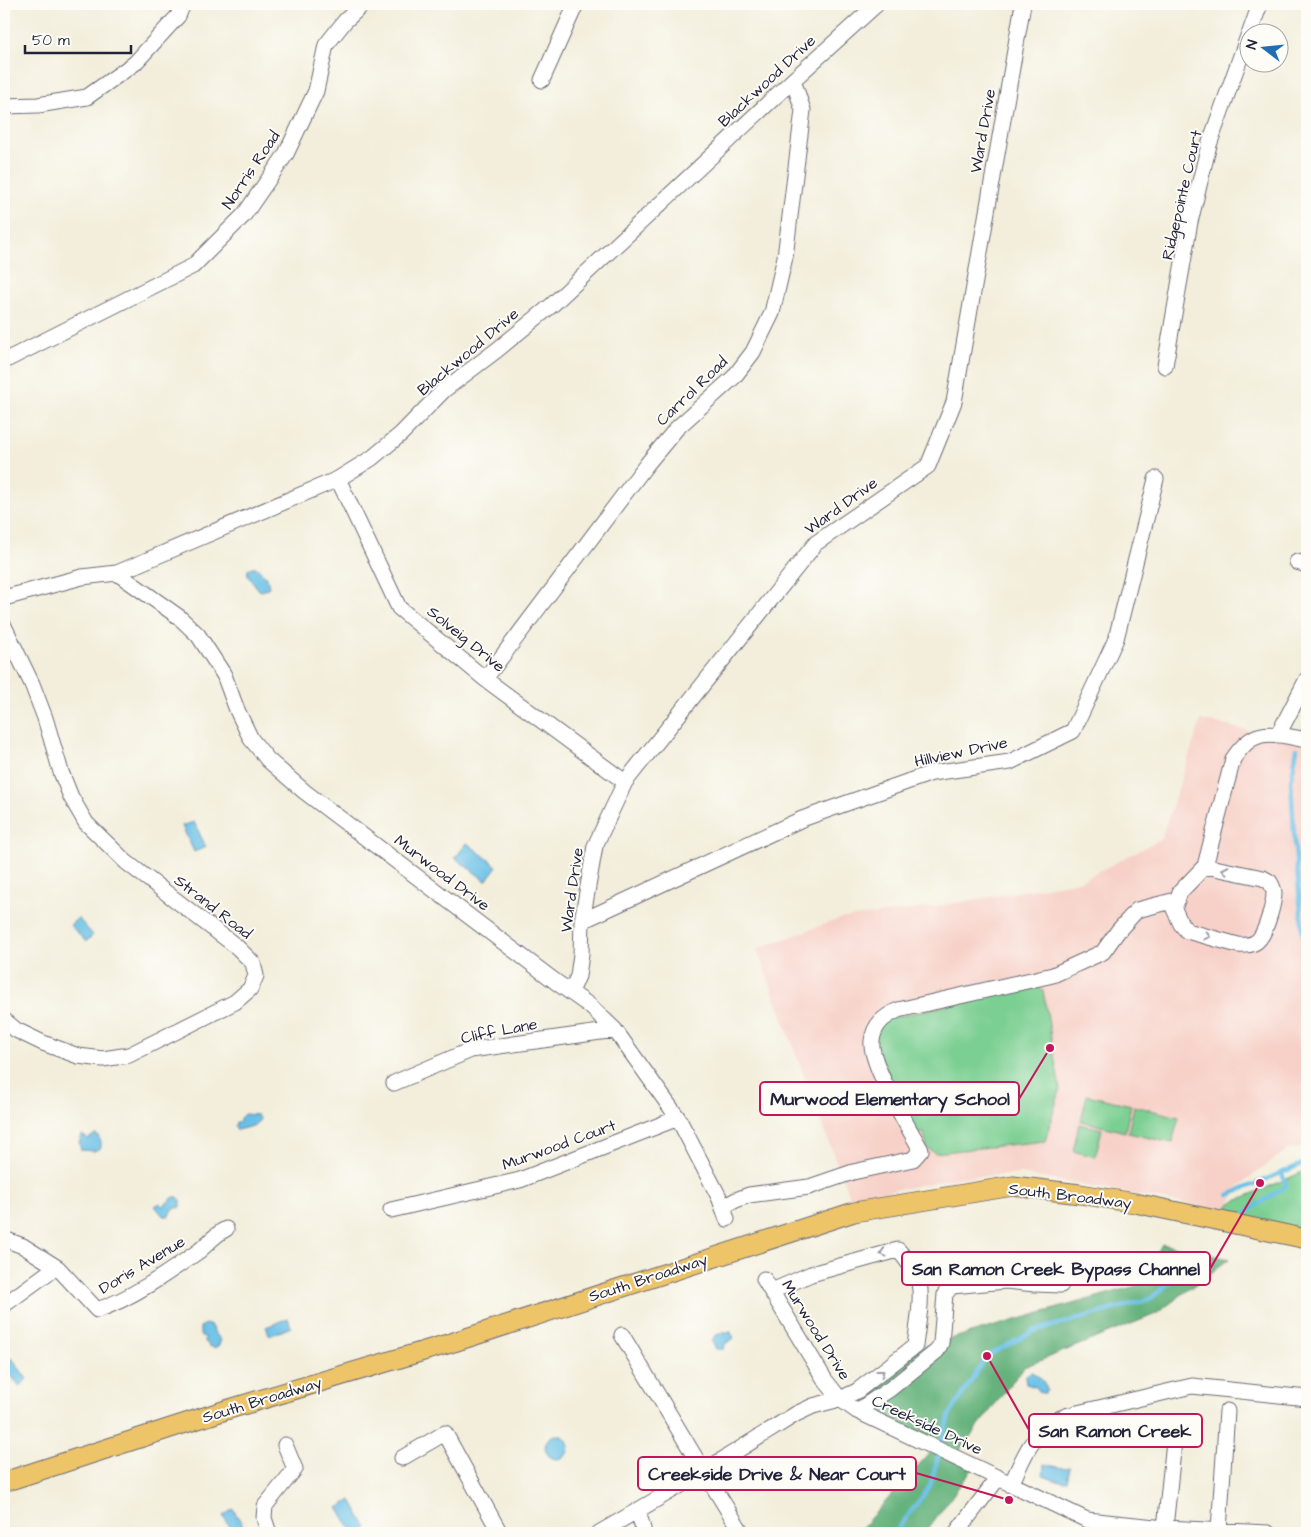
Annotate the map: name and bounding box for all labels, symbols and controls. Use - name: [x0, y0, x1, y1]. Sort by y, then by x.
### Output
- scale bar: [25, 22, 131, 54]
- north arrow: [1238, 22, 1288, 72]
- text: 50 m: [32, 30, 70, 51]
- street label: Blackwood Drive: [713, 30, 821, 132]
- text: N: [1242, 38, 1263, 52]
- street label: Ward Drive: [965, 87, 1001, 175]
- street label: Norris Road: [217, 126, 285, 214]
- street label: Ridgepointe Court: [1156, 127, 1209, 262]
- street label: Blackwood Drive: [413, 303, 524, 401]
- street label: Carrol Road: [651, 351, 733, 431]
- street label: Ward Drive: [800, 472, 882, 540]
- street label: Solveig Drive: [422, 601, 510, 678]
- street label: Hillview Drive: [913, 731, 1010, 773]
- street label: Murwood Drive: [390, 830, 495, 916]
- street label: Ward Drive: [555, 846, 589, 934]
- one-way arrow: [1221, 865, 1229, 876]
- street label: Strand Road: [170, 870, 256, 944]
- one-way arrow: [1202, 931, 1210, 941]
- street label: Cliff Lane: [459, 1013, 539, 1049]
- callout: Murwood Elementary School: [760, 1082, 1019, 1115]
- text: Murwood Elementary School: [770, 1087, 1010, 1113]
- street label: Murwood Court: [499, 1114, 619, 1176]
- street label: South Broadway: [1007, 1178, 1133, 1215]
- street label: Doris Avenue: [95, 1230, 190, 1299]
- one-way arrow: [878, 1247, 887, 1258]
- street label: South Broadway: [586, 1248, 711, 1309]
- callout: San Ramon Creek Bypass Channel: [902, 1252, 1210, 1285]
- text: San Ramon Creek Bypass Channel: [911, 1257, 1200, 1283]
- street label: Murwood Drive: [776, 1276, 856, 1385]
- one-way arrow: [875, 1370, 885, 1379]
- street label: South Broadway: [200, 1371, 325, 1430]
- street label: Creekside Drive: [868, 1390, 986, 1460]
- callout: San Ramon Creek: [1029, 1414, 1202, 1447]
- text: San Ramon Creek: [1038, 1419, 1192, 1444]
- callout: Creekside Drive & Near Court: [638, 1457, 916, 1490]
- text: Creekside Drive & Near Court: [648, 1462, 906, 1487]

